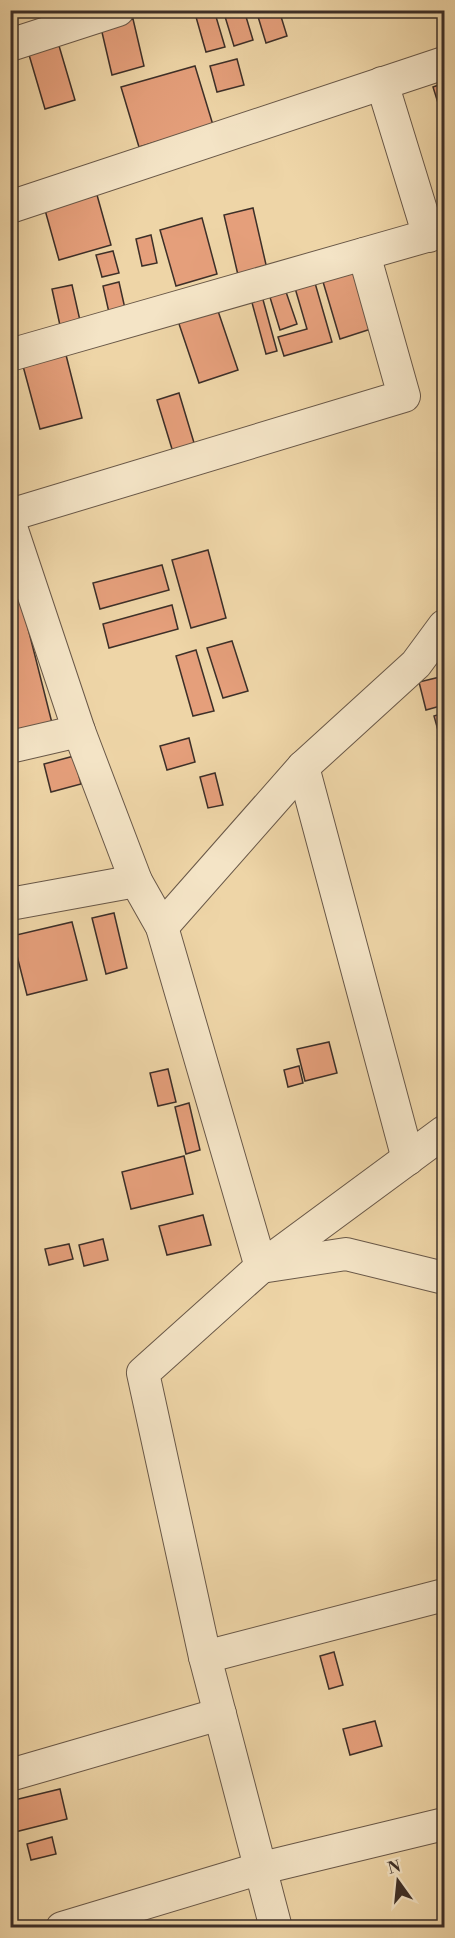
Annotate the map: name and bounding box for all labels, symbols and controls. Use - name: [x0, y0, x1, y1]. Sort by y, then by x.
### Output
- north arrow: [368, 1851, 428, 1911]
- text: N: [386, 1856, 403, 1879]

